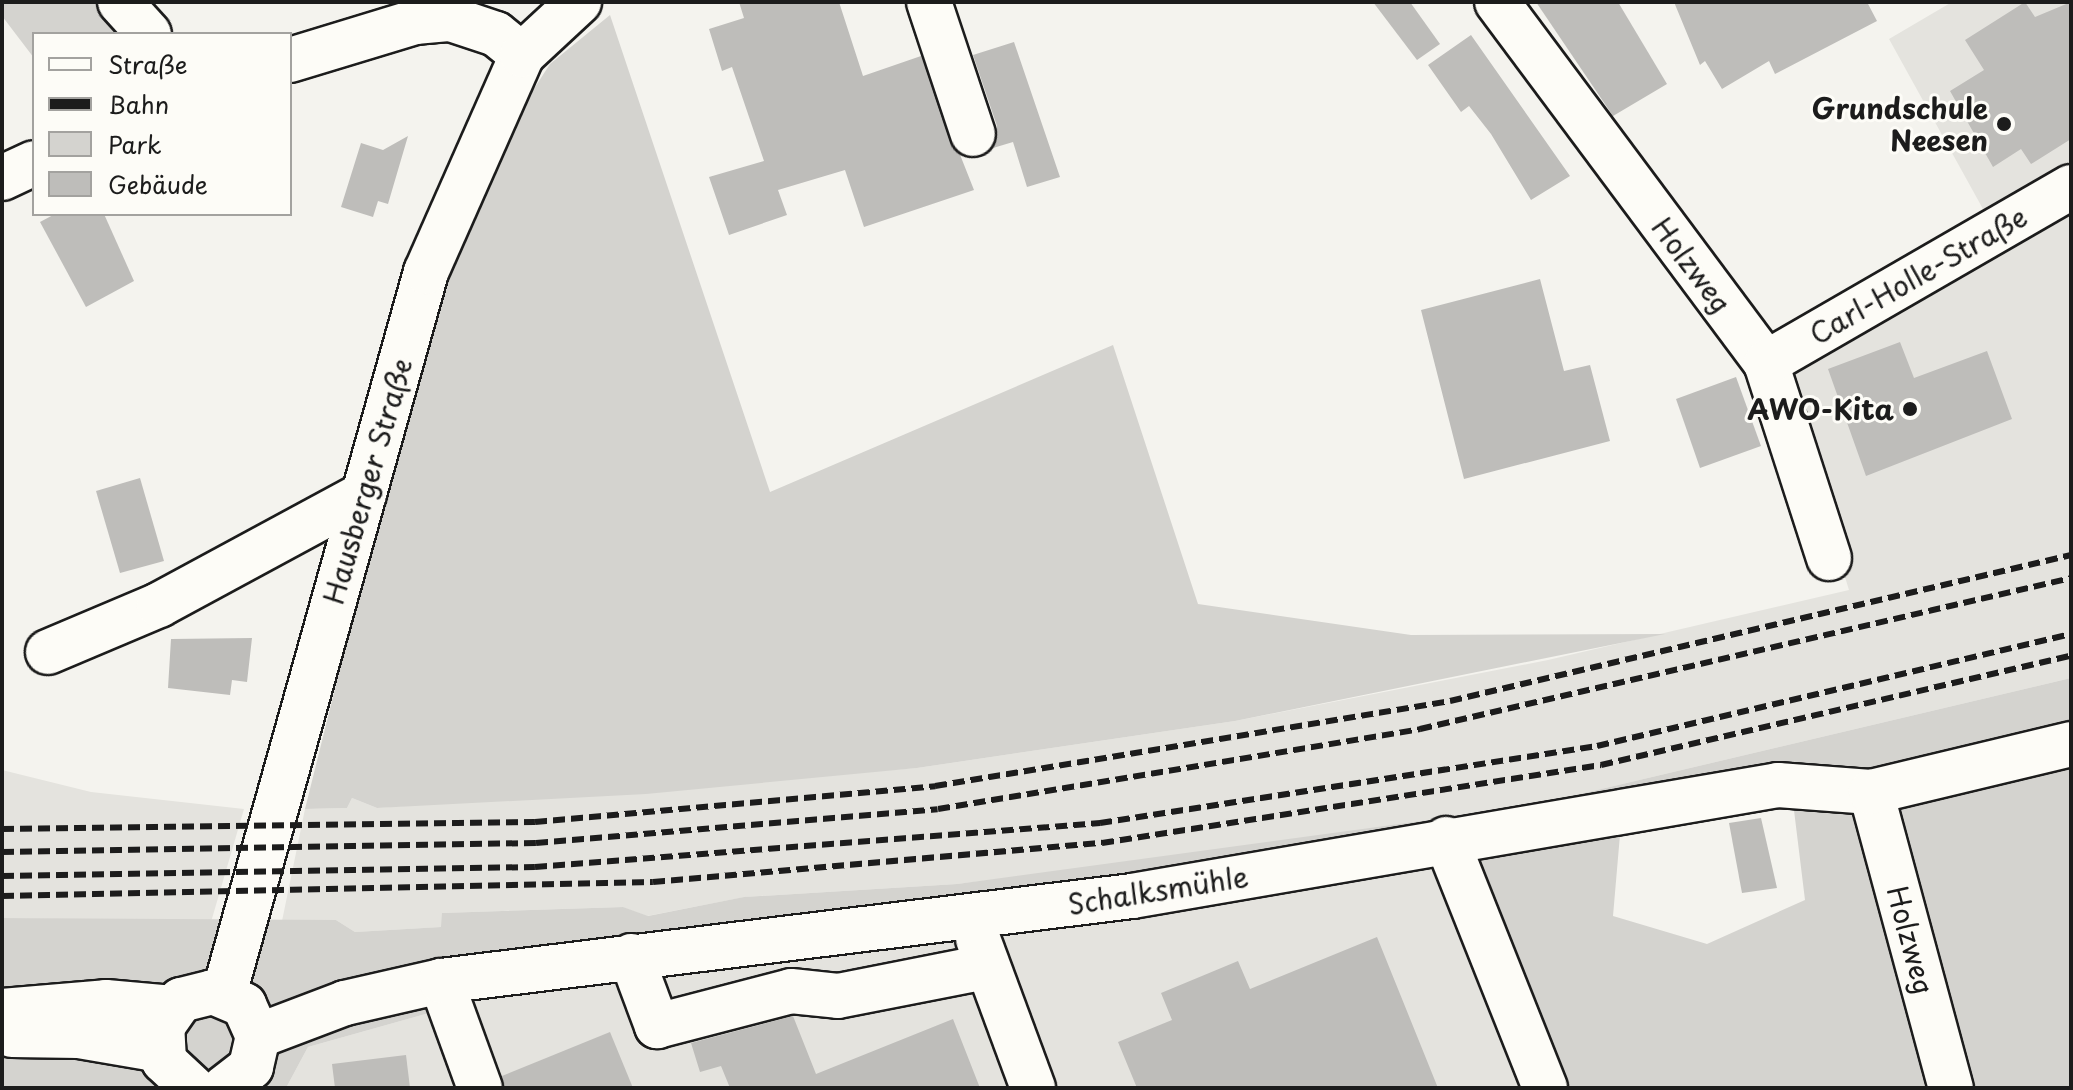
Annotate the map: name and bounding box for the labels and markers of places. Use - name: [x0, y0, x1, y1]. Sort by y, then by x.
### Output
- place label: Grundschule Neesen: [1812, 91, 1988, 157]
- marker: Grundschule Neesen: [1995, 115, 2013, 133]
- place label: AWO-Kita: [1747, 392, 1894, 426]
- marker: AWO-Kita: [1901, 400, 1919, 418]

